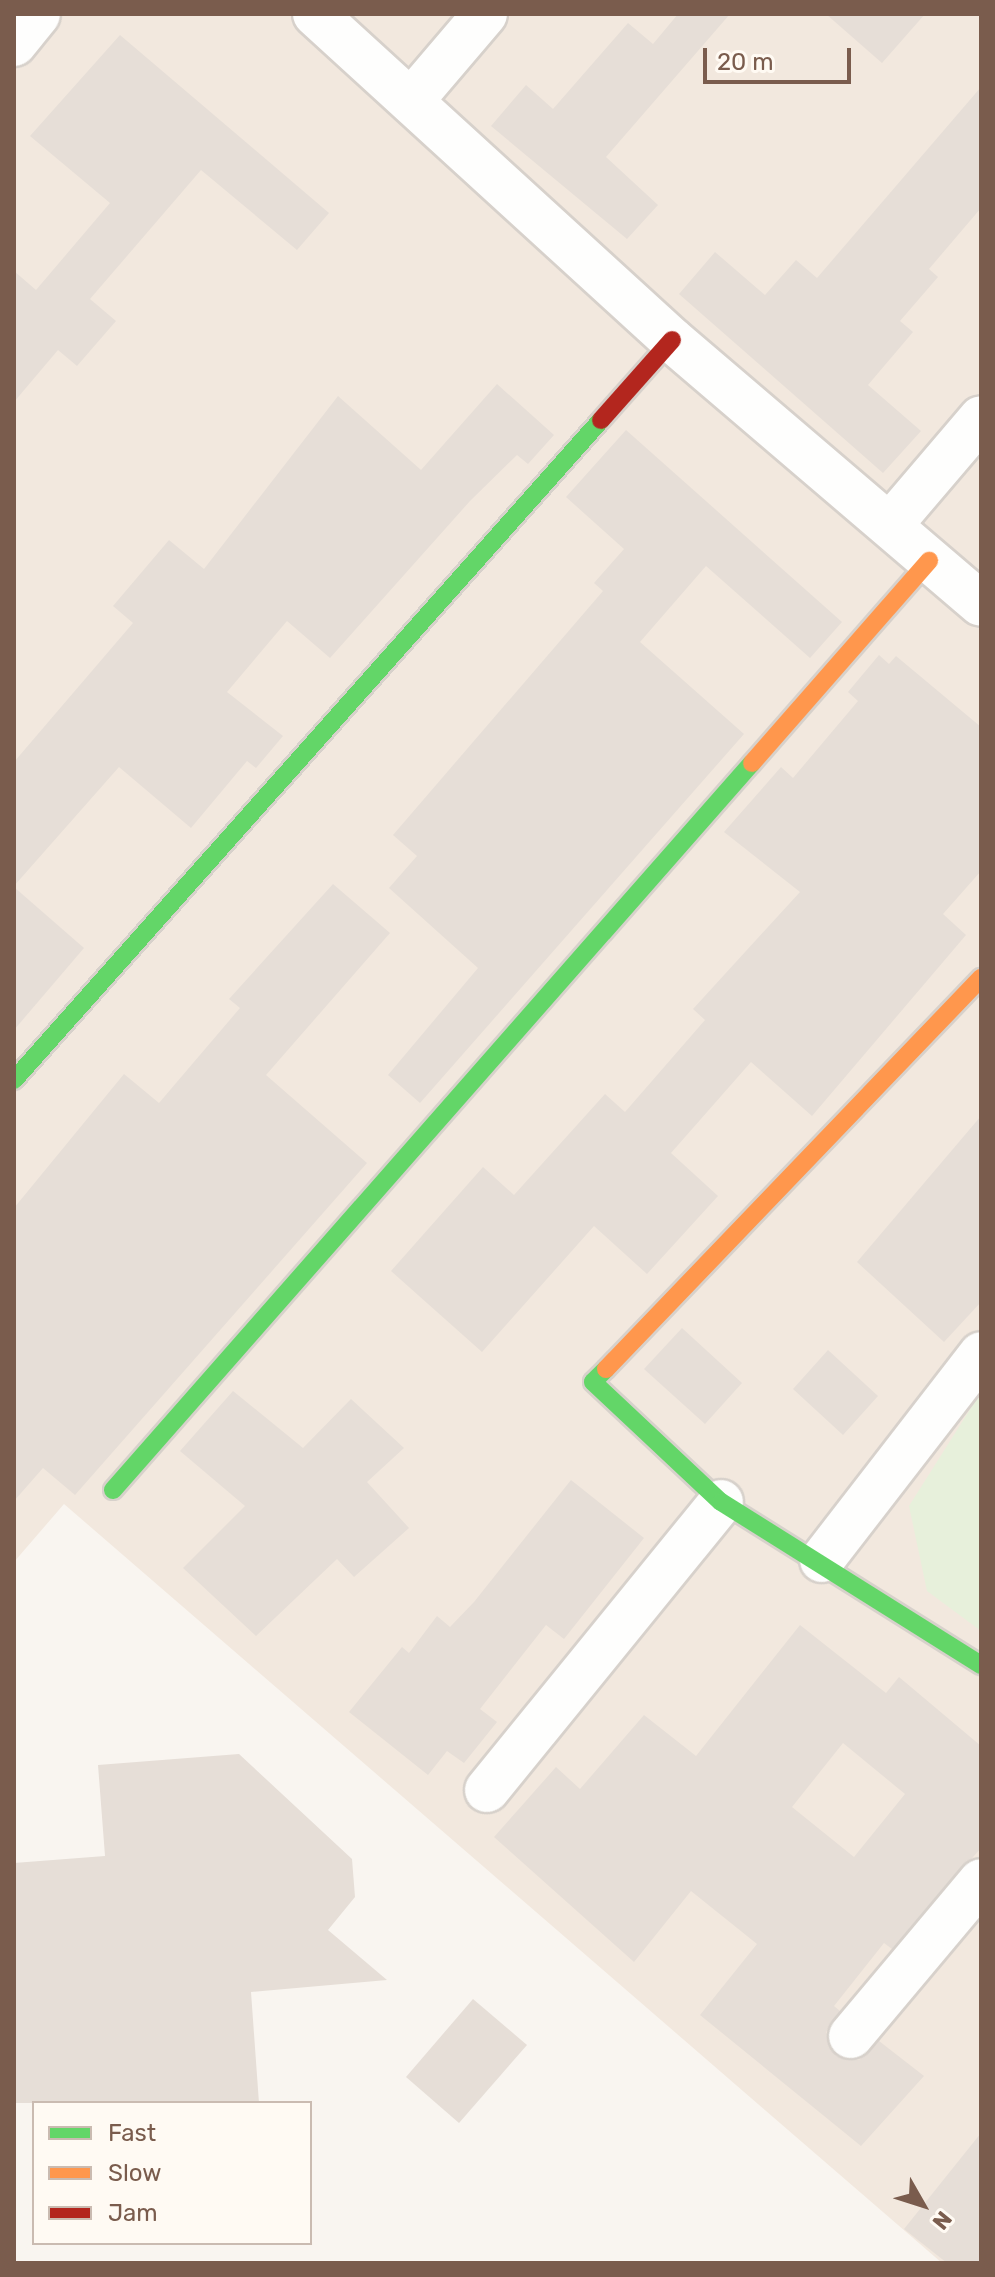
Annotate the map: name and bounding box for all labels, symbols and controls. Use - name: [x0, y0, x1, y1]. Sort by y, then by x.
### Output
- scale bar: [707, 32, 855, 82]
- text: 20 m: [717, 48, 774, 76]
- legend: [32, 2101, 312, 2245]
- text: Fast: [108, 2119, 156, 2147]
- text: Slow: [108, 2159, 161, 2187]
- north arrow: [883, 2165, 963, 2245]
- text: Jam: [108, 2199, 158, 2227]
- text: N: [927, 2206, 958, 2235]

